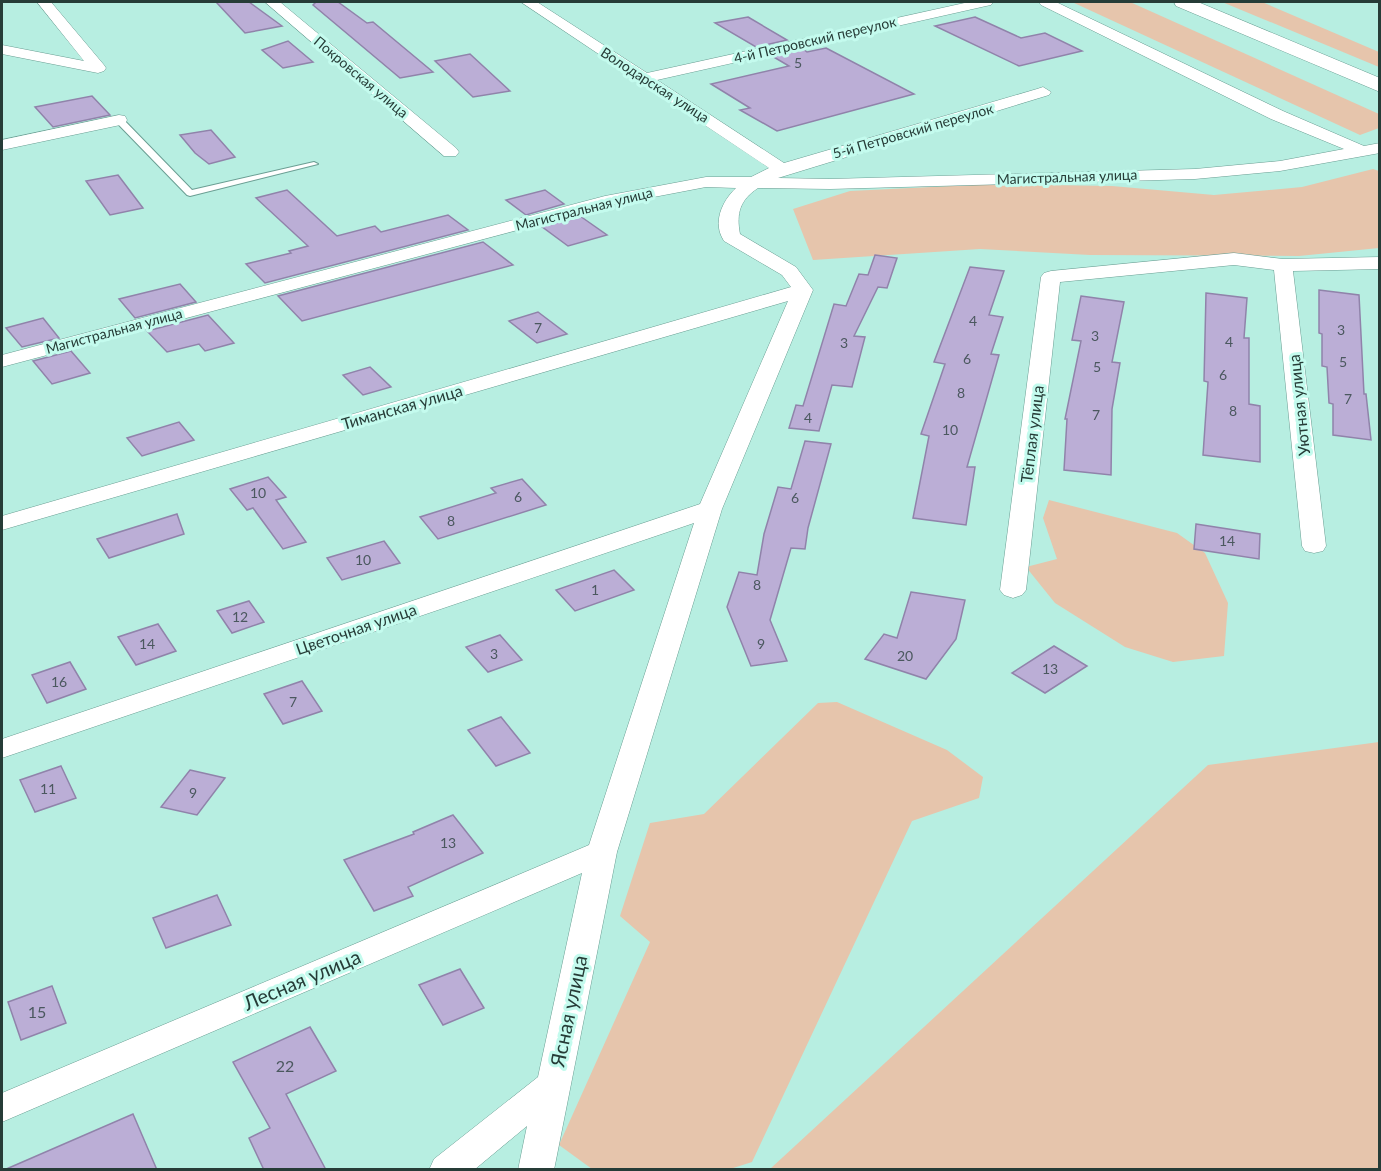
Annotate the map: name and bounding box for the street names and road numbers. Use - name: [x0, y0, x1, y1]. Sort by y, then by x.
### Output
- street label: 4-й Петровский переулок: [732, 12, 898, 66]
- street label: Покровская улица: [311, 32, 412, 121]
- street label: Володарская улица: [598, 43, 713, 126]
- street label: 5-й Петровский переулок: [831, 99, 996, 162]
- street label: Магистральная улица: [996, 166, 1138, 187]
- street label: Магистральная улица: [514, 183, 654, 234]
- street label: Магистральная улица: [44, 304, 184, 357]
- street label: Уютная улица: [1284, 353, 1313, 457]
- street label: Тиманская улица: [339, 380, 464, 433]
- street label: Тёплая улица: [1016, 384, 1047, 484]
- street label: Цветочная улица: [293, 599, 419, 658]
- street label: Лесная улица: [238, 944, 364, 1015]
- street label: Ясная улица: [544, 953, 592, 1070]

